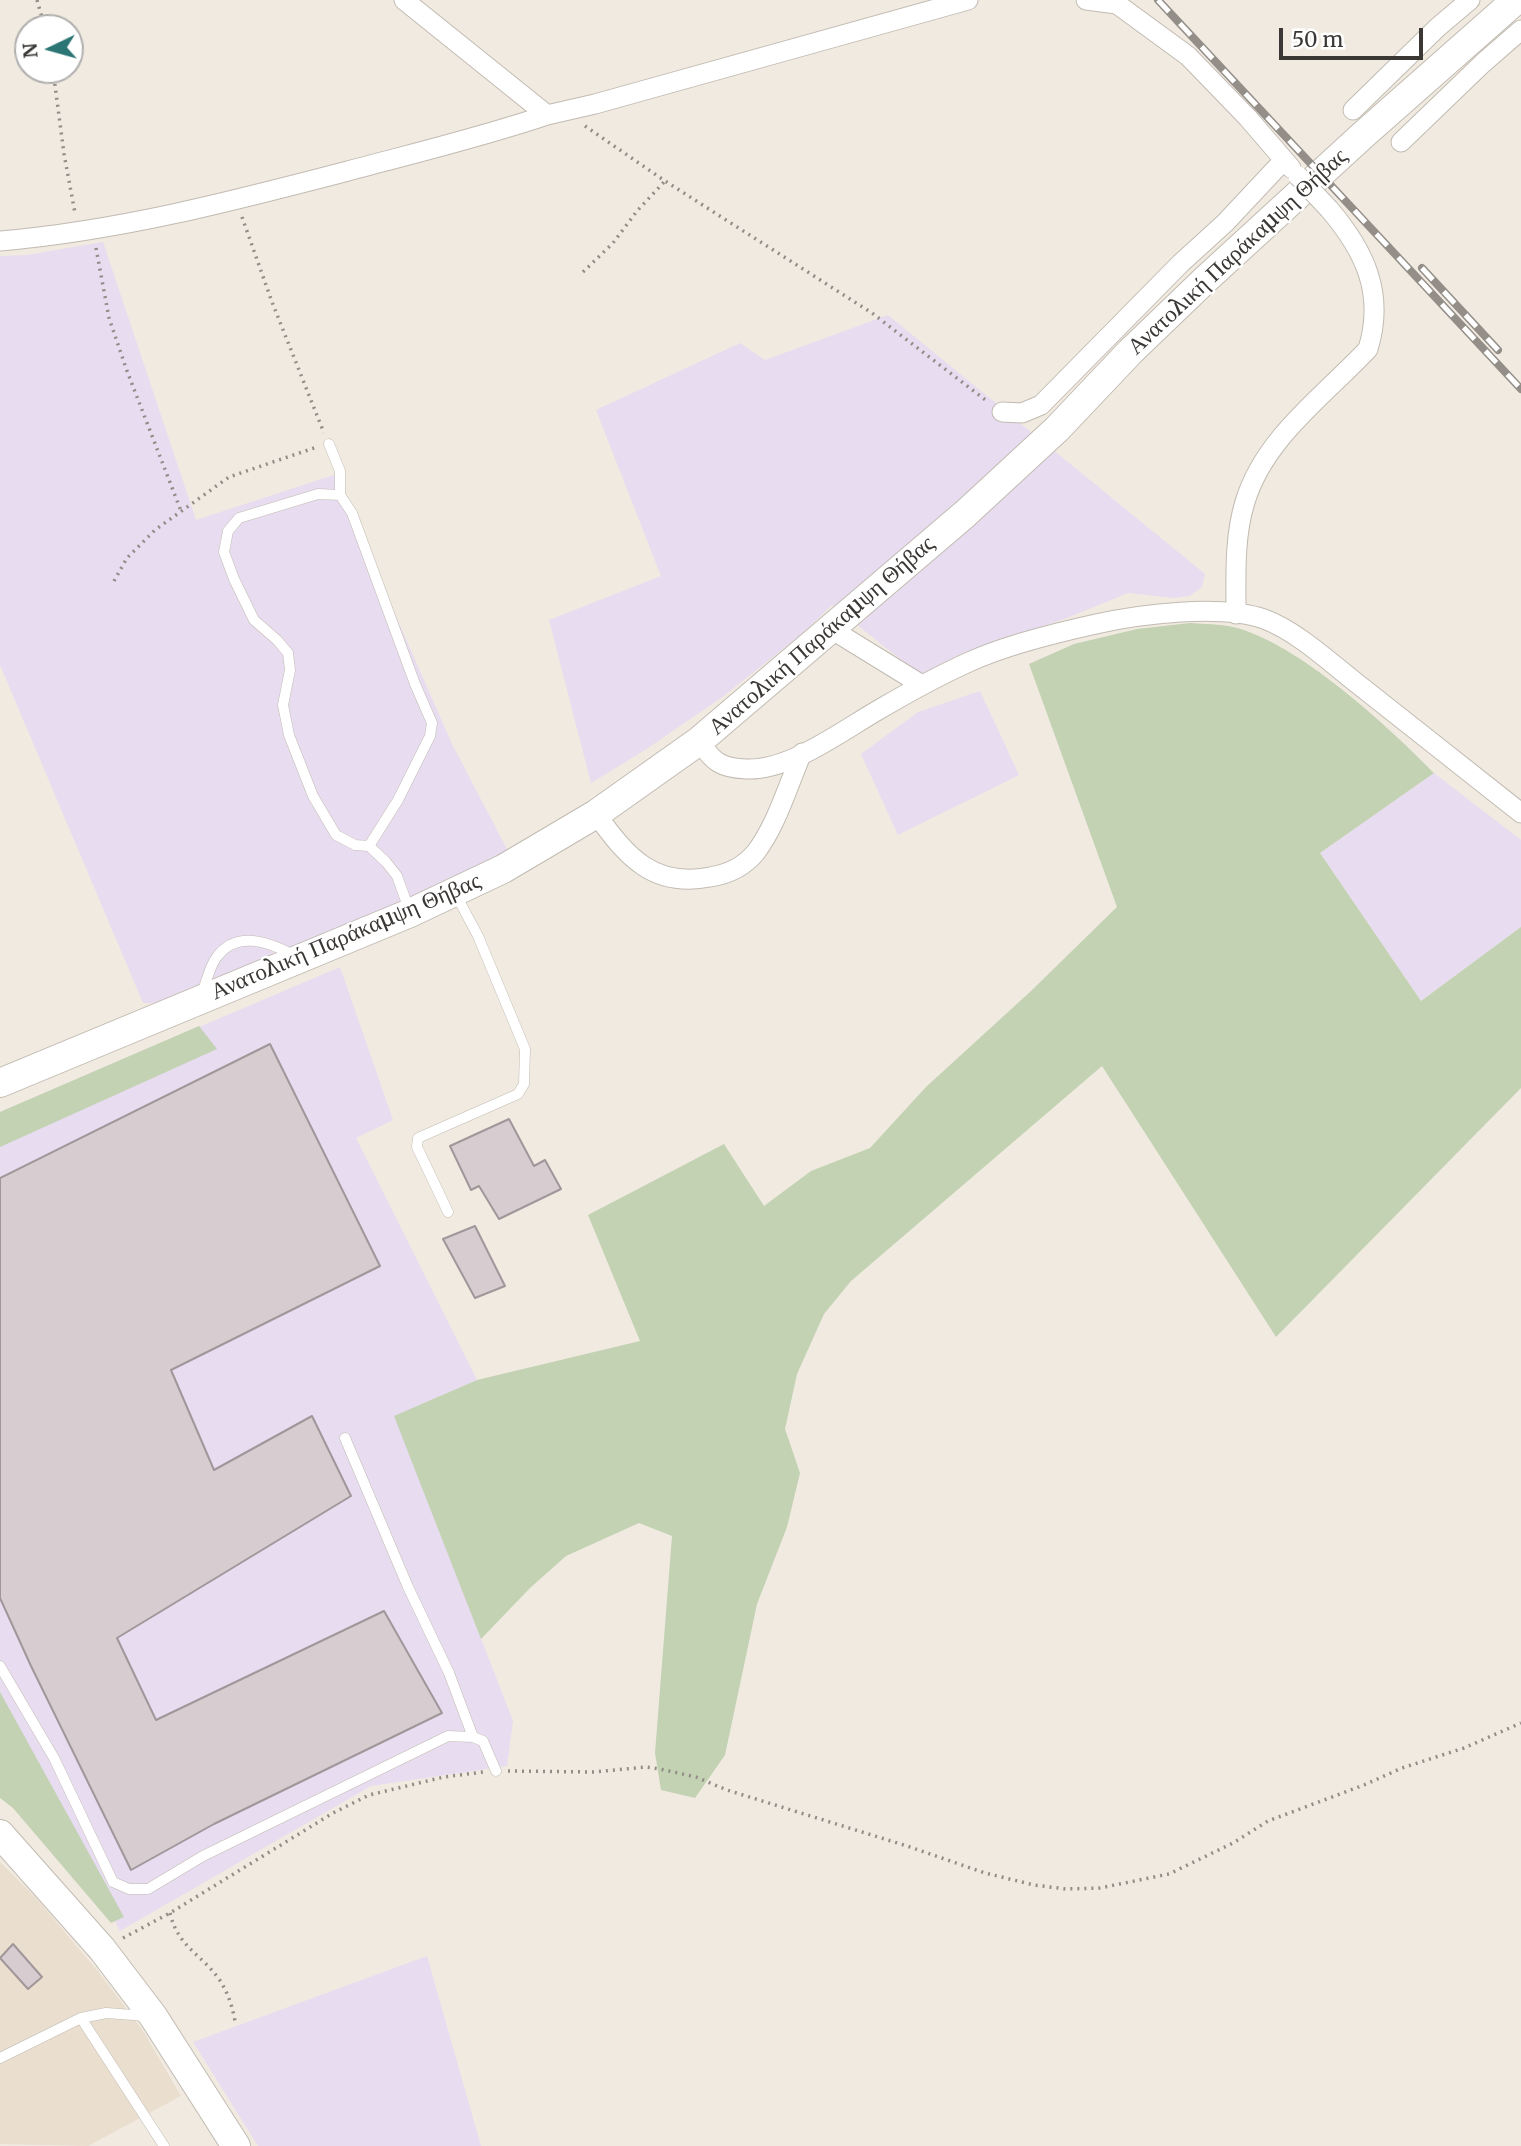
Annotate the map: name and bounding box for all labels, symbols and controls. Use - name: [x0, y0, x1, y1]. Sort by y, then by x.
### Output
- north arrow: [14, 14, 84, 84]
- scale bar: [1283, 14, 1426, 58]
- text: 50 m: [1292, 26, 1343, 53]
- text: N: [17, 42, 43, 59]
- street label: Ανατολική Παράκαμψη Θήβας: [1123, 143, 1353, 361]
- street label: Ανατολική Παράκαμψη Θήβας: [703, 530, 941, 742]
- street label: Ανατολική Παράκαμψη Θήβας: [207, 868, 485, 1006]

